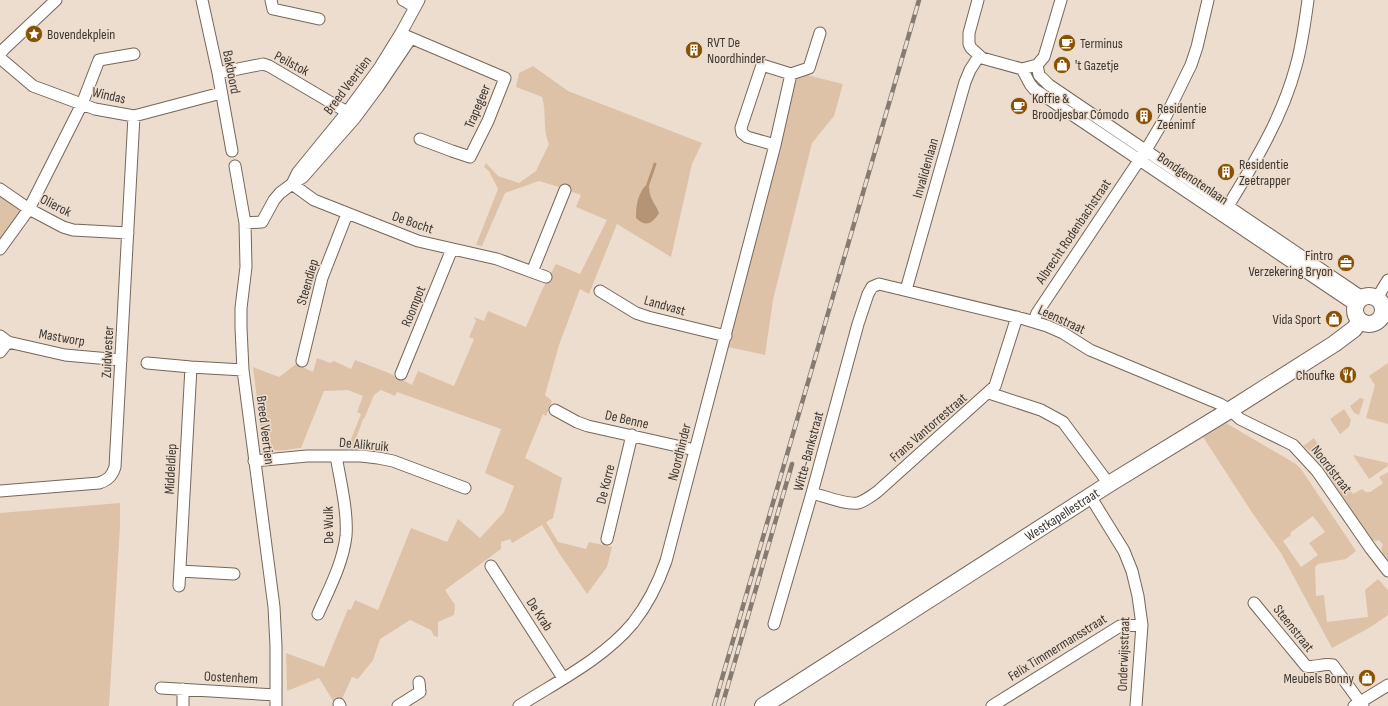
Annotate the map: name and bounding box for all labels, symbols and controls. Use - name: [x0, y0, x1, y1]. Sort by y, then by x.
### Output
- place icon: Bovendekplein: [24, 24, 44, 44]
- place label: Bovendekplein: [47, 26, 115, 43]
- cafe icon: Terminus: [1057, 33, 1077, 53]
- place label: RVT De Noordhinder: [707, 34, 765, 67]
- place label: Terminus: [1080, 35, 1123, 52]
- building icon: RVT De Noordhinder: [684, 40, 704, 60]
- street label: Peilstok: [271, 47, 313, 80]
- street label: Bakboord: [219, 49, 244, 96]
- street label: Breed Veertien: [320, 53, 375, 118]
- shop icon: 't Gazetje: [1052, 55, 1072, 75]
- place label: 't Gazetje: [1075, 57, 1119, 74]
- street label: Trapegeer: [461, 82, 494, 131]
- street label: Windas: [90, 83, 127, 108]
- place label: Koffie & Broodjesbar Cómodo: [1032, 90, 1129, 123]
- cafe icon: Koffie & Broodjesbar Cómodo: [1009, 96, 1029, 116]
- place label: Residentie Zeenimf: [1157, 100, 1207, 133]
- building icon: Residentie Zeenimf: [1134, 106, 1154, 126]
- street label: Invalidenlaan: [909, 136, 942, 200]
- street label: Bondgenotenlaan: [1154, 148, 1231, 208]
- place label: Residentie Zeetrapper: [1239, 156, 1290, 189]
- building icon: Residentie Zeetrapper: [1216, 162, 1236, 182]
- street label: Albrecht Rodenbachstraat: [1032, 176, 1115, 288]
- street label: Olierok: [37, 190, 75, 221]
- street label: De Bocht: [390, 207, 436, 237]
- place label: Fintro Verzekering Bryon: [1248, 247, 1333, 280]
- office icon: Fintro Verzekering Bryon: [1336, 253, 1356, 273]
- street label: Steendiep: [293, 257, 322, 307]
- street label: Roompot: [398, 283, 429, 329]
- street label: Landvast: [642, 291, 688, 319]
- street label: Leenstraat: [1035, 301, 1088, 338]
- shop icon: Vida Sport: [1324, 309, 1344, 329]
- place label: Vida Sport: [1273, 311, 1321, 328]
- street label: Mastworp: [38, 325, 86, 350]
- street label: Zuidwester: [98, 326, 117, 379]
- restaurant icon: Choufke: [1338, 365, 1358, 385]
- place label: Choufke: [1296, 367, 1335, 384]
- street label: Frans Vantorrestraat: [886, 389, 970, 465]
- street label: Breed Veertien: [253, 395, 278, 465]
- street label: De Benne: [603, 406, 650, 433]
- street label: Witte-Bankstraat: [790, 409, 827, 493]
- street label: Noordhinder: [664, 422, 695, 483]
- street label: De Alikruik: [339, 434, 390, 455]
- street label: Noordstraat: [1308, 442, 1356, 497]
- street label: Middeldiep: [161, 443, 180, 495]
- street label: De Korre: [592, 463, 619, 506]
- street label: Westkapellestraat: [1022, 485, 1102, 545]
- street label: De Wulk: [320, 505, 337, 544]
- street label: De Krab: [523, 595, 557, 634]
- street label: Steenstraat: [1270, 601, 1318, 655]
- street label: Felix Timmermansstraat: [1005, 610, 1110, 685]
- street label: Onderwijsstraat: [1114, 616, 1133, 692]
- street label: Oostenhem: [204, 668, 258, 687]
- shop icon: Meubels Bonny: [1357, 668, 1377, 688]
- place label: Meubels Bonny: [1284, 670, 1355, 687]

